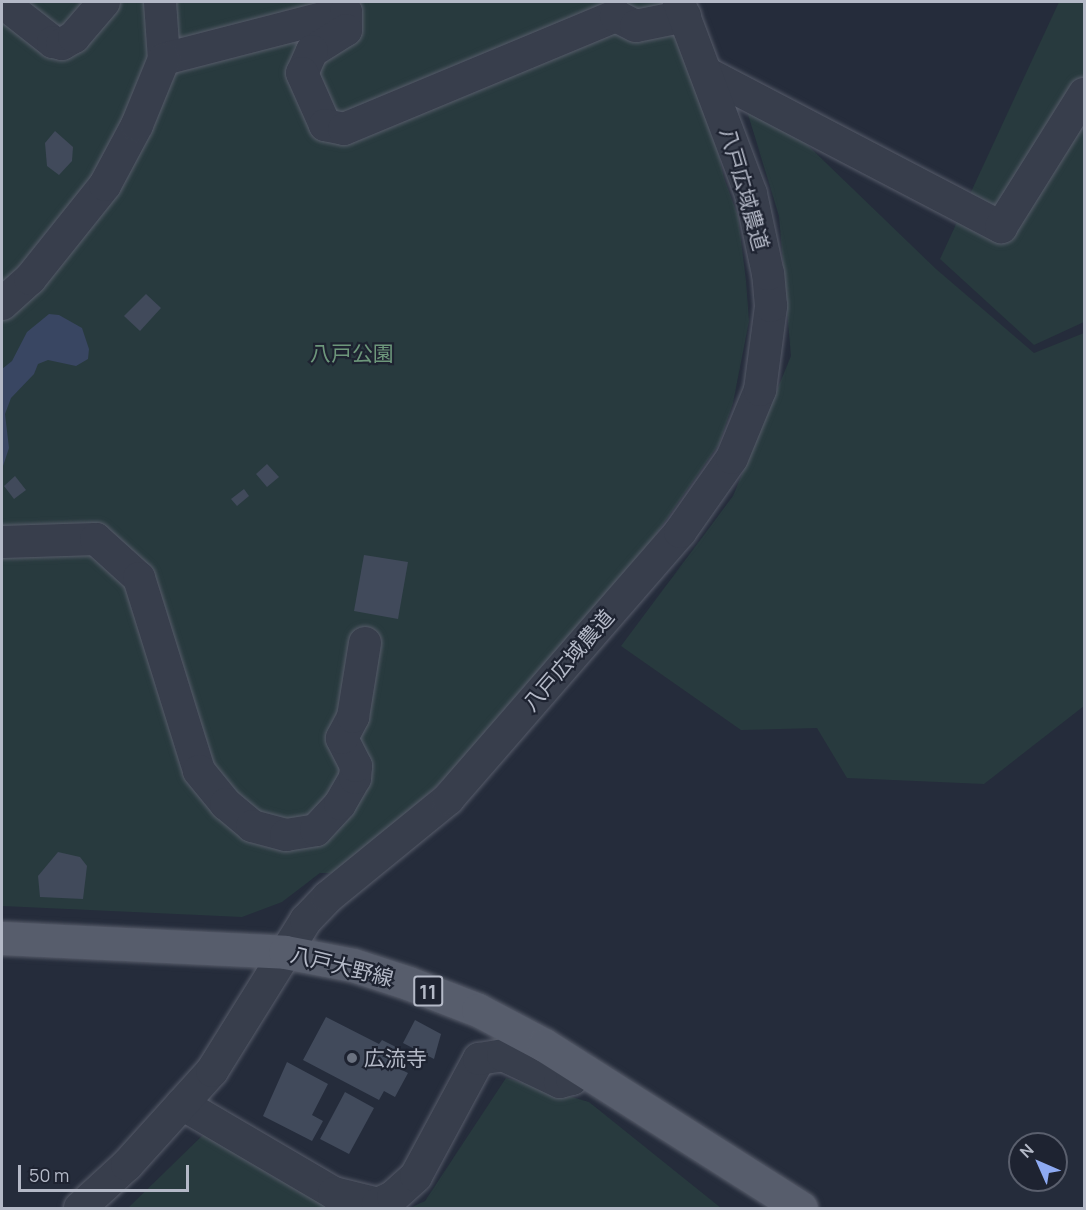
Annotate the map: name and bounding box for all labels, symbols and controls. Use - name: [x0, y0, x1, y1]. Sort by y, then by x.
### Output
- street label: 八戸広域農道: [716, 125, 774, 253]
- park label: 八戸公園: [310, 340, 394, 366]
- street label: 八戸広域農道: [517, 604, 619, 716]
- street label: 八戸大野線: [288, 941, 396, 991]
- road number: 11: [413, 974, 443, 1008]
- place label: 広流寺: [364, 1045, 427, 1071]
- marker: 広流寺: [345, 1051, 359, 1065]
- north arrow: [1008, 1132, 1068, 1192]
- text: N: [1015, 1139, 1039, 1163]
- scale bar: [21, 1153, 192, 1191]
- text: 50 m: [29, 1163, 69, 1187]

